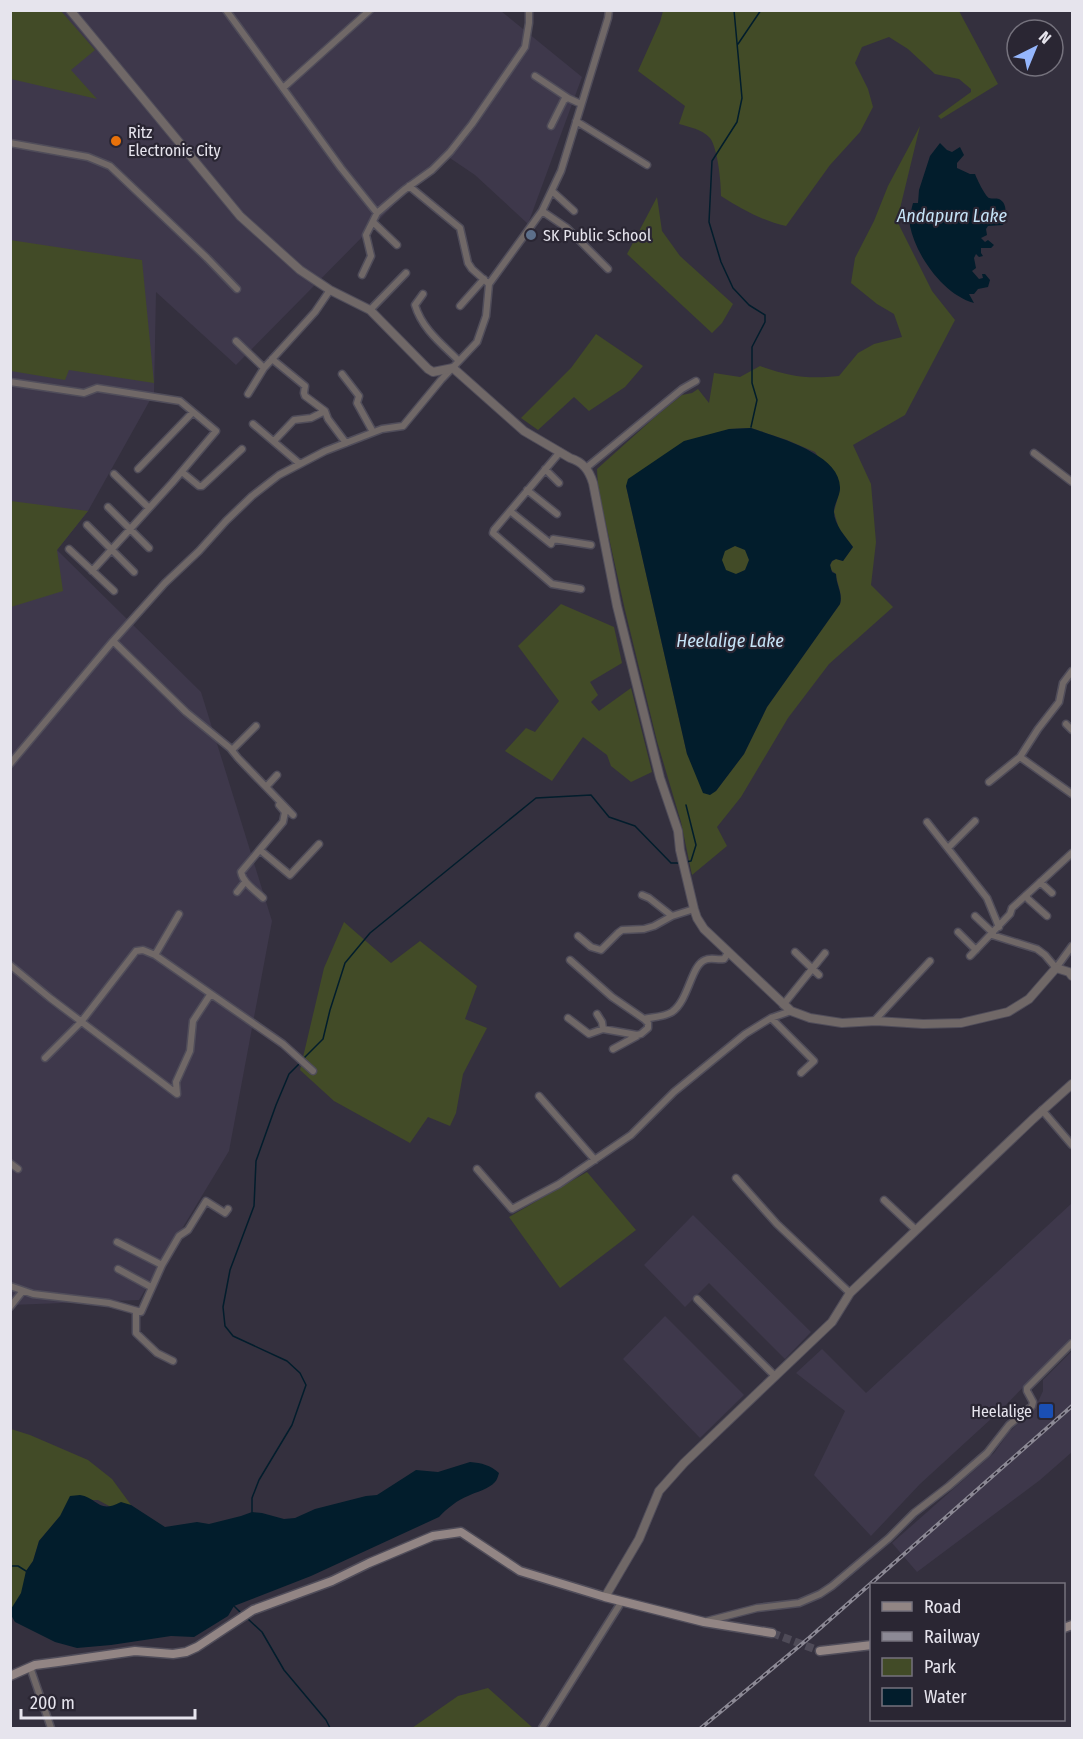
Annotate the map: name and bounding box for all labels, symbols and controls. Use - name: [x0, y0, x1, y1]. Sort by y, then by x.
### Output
- north arrow: [1005, 18, 1065, 78]
- text: N: [1035, 27, 1055, 48]
- place label: Ritz Electronic City: [128, 123, 221, 160]
- marker: Ritz Electronic City: [109, 134, 123, 148]
- water label: Andapura Lake: [896, 205, 1007, 227]
- place label: SK Public School: [543, 226, 651, 245]
- marker: SK Public School: [524, 228, 538, 242]
- water label: Heelalige Lake: [676, 630, 784, 652]
- place label: Heelalige: [971, 1402, 1032, 1421]
- marker: Heelalige: [1037, 1402, 1055, 1420]
- legend: [870, 1583, 1065, 1721]
- text: Road: [924, 1596, 961, 1618]
- text: Railway: [924, 1626, 980, 1648]
- text: Park: [924, 1656, 957, 1678]
- scale bar: [21, 1682, 195, 1720]
- text: Water: [924, 1686, 967, 1708]
- text: 200 m: [30, 1692, 75, 1714]

